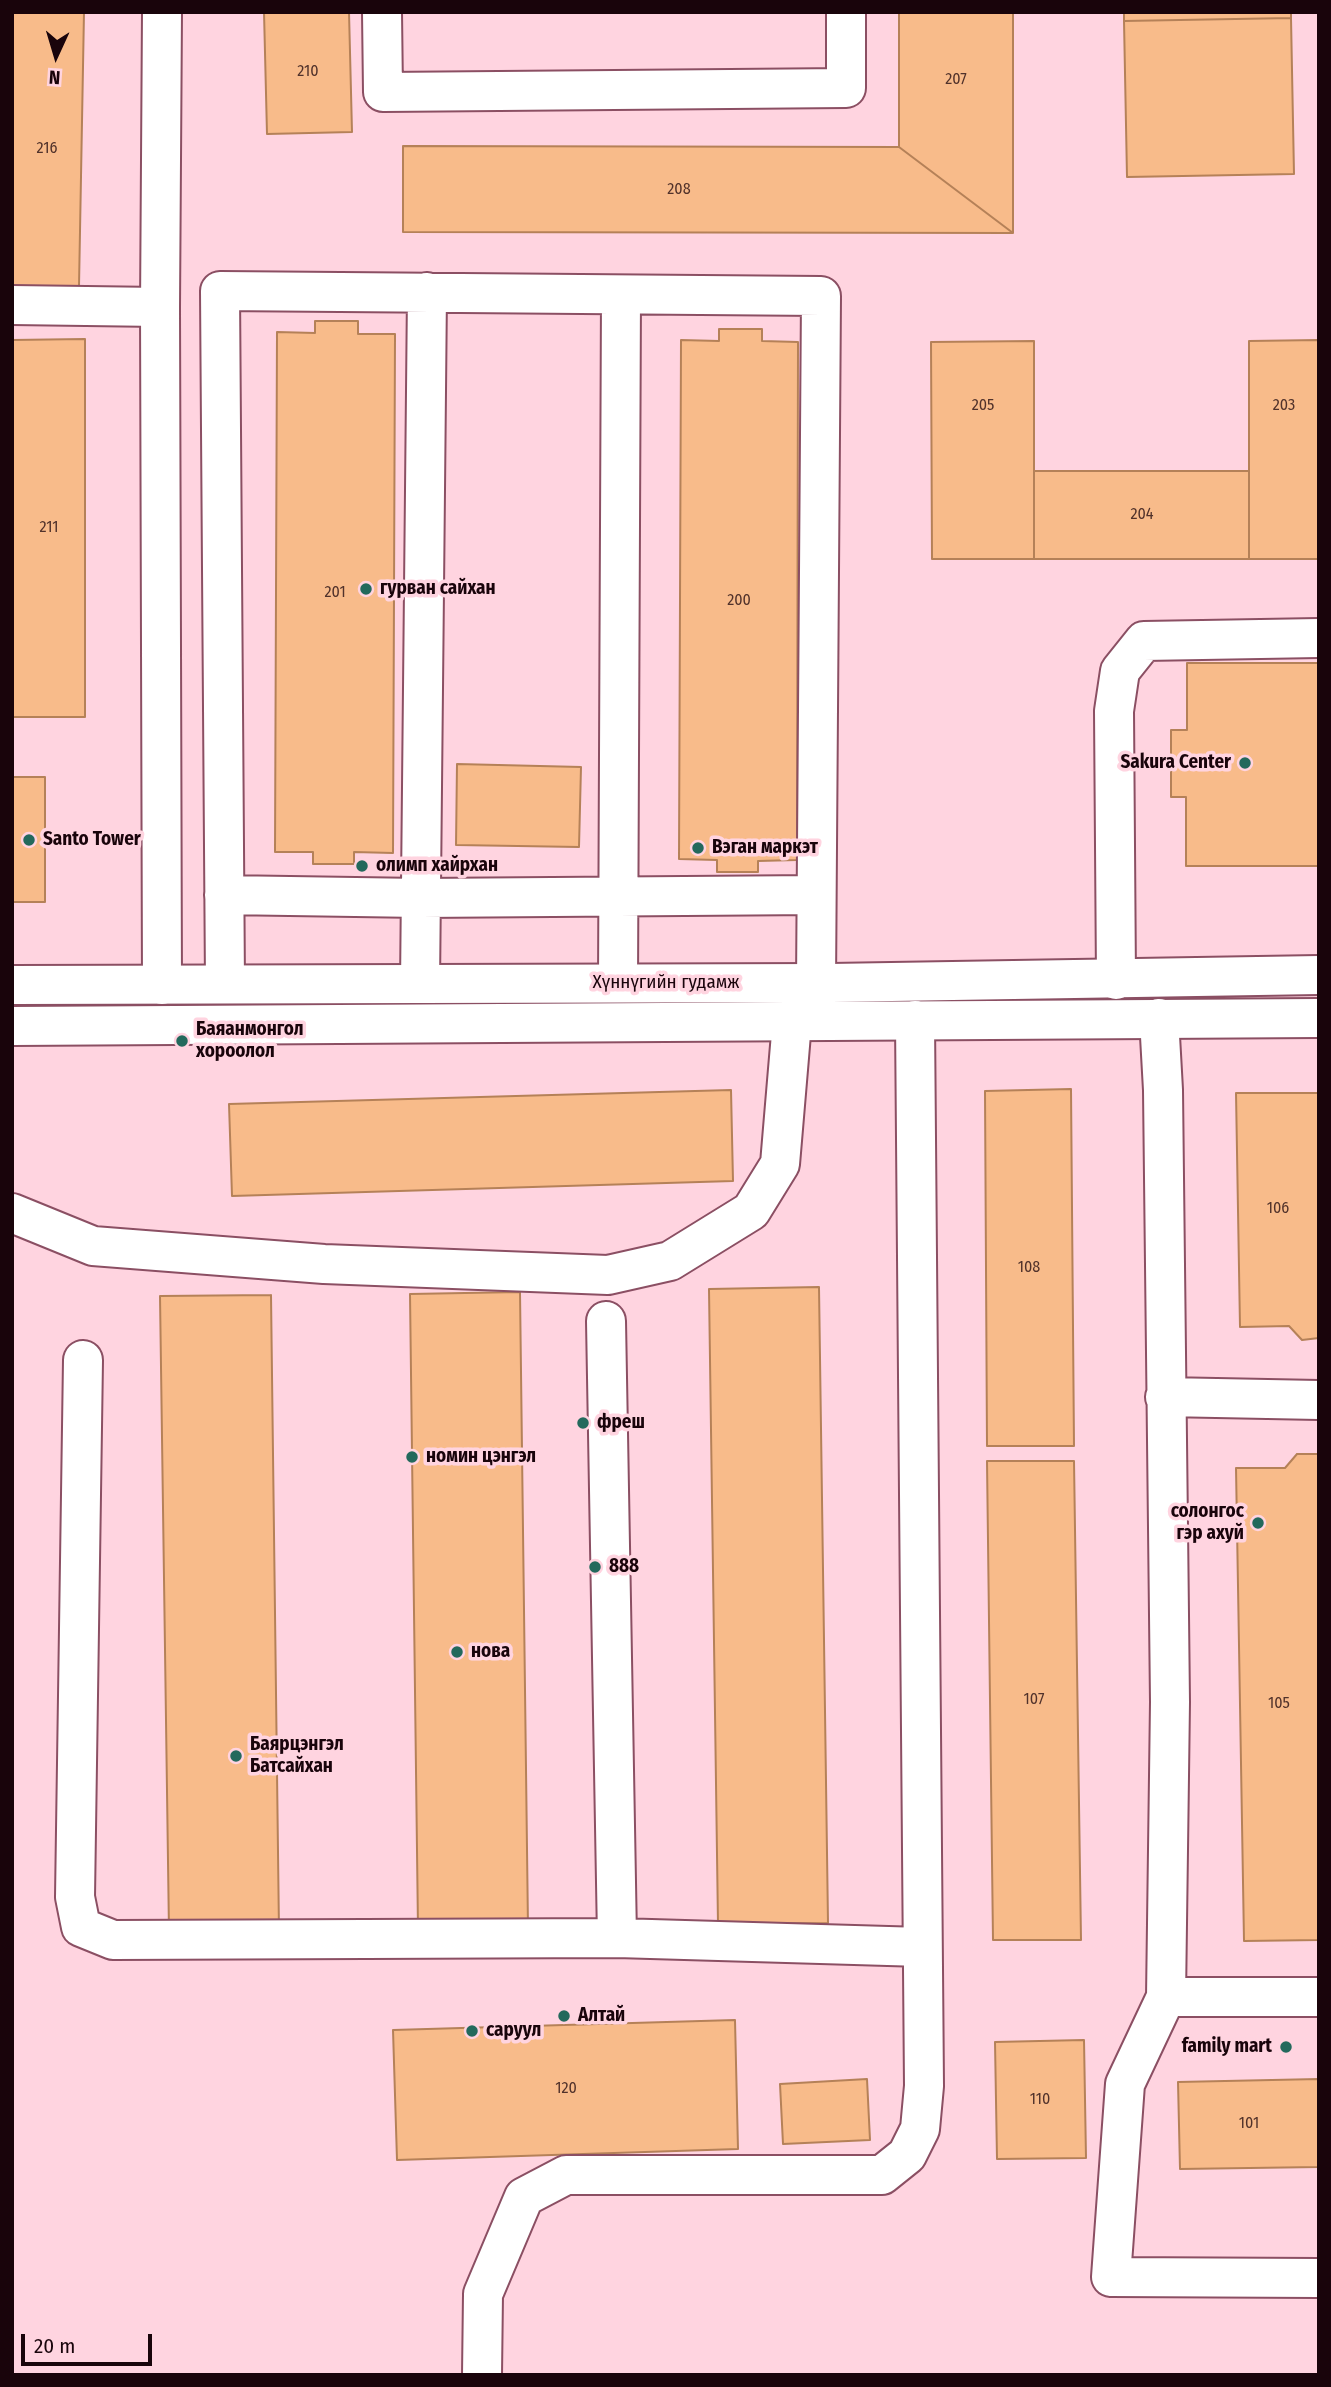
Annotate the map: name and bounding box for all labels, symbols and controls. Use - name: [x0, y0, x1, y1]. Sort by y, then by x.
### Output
- north arrow: [21, 21, 91, 91]
- house number: 210: [297, 62, 319, 82]
- text: N: [48, 66, 61, 89]
- house number: 207: [945, 70, 967, 90]
- house number: 216: [37, 139, 57, 159]
- house number: 208: [667, 180, 691, 200]
- house number: 205: [972, 396, 994, 416]
- house number: 203: [1273, 396, 1295, 416]
- house number: 204: [1130, 505, 1154, 525]
- house number: 211: [40, 518, 58, 538]
- place label: гурван сайхан: [380, 578, 496, 600]
- marker: гурван сайхан: [358, 581, 374, 597]
- house number: 201: [324, 583, 346, 603]
- house number: 200: [727, 591, 751, 611]
- place label: Sakura Center: [1120, 752, 1231, 774]
- marker: Sakura Center: [1237, 755, 1253, 771]
- place label: Santo Tower: [43, 829, 141, 851]
- marker: Santo Tower: [21, 832, 37, 848]
- place label: Вэган маркэт: [712, 837, 818, 859]
- marker: Вэган маркэт: [690, 840, 706, 856]
- place label: олимп хайрхан: [376, 855, 498, 877]
- marker: олимп хайрхан: [354, 858, 370, 874]
- street label: Хүннүгийн гудамж: [593, 972, 739, 994]
- place label: Баяанмонгол хороолол: [196, 1019, 304, 1063]
- marker: Баяанмонгол хороолол: [174, 1033, 190, 1049]
- house number: 106: [1267, 1199, 1289, 1219]
- house number: 108: [1018, 1258, 1040, 1278]
- place label: фреш: [597, 1412, 645, 1434]
- marker: фреш: [575, 1415, 591, 1431]
- place label: номин цэнгэл: [426, 1446, 536, 1468]
- marker: номин цэнгэл: [404, 1449, 420, 1465]
- place label: солонгос гэр ахуй: [1171, 1501, 1244, 1545]
- marker: солонгос гэр ахуй: [1250, 1515, 1266, 1531]
- place label: 888: [609, 1556, 639, 1578]
- marker: 888: [587, 1559, 603, 1575]
- place label: нова: [471, 1641, 510, 1663]
- marker: нова: [449, 1644, 465, 1660]
- house number: 107: [1024, 1690, 1044, 1710]
- house number: 105: [1268, 1694, 1290, 1714]
- place label: Баярцэнгэл Батсайхан: [250, 1734, 344, 1778]
- marker: Баярцэнгэл Батсайхан: [228, 1748, 244, 1764]
- place label: Алтай: [578, 2005, 625, 2027]
- marker: Алтай: [556, 2008, 572, 2024]
- place label: саруул: [486, 2020, 541, 2042]
- marker: саруул: [464, 2023, 480, 2039]
- place label: family mart: [1182, 2036, 1272, 2058]
- marker: family mart: [1278, 2039, 1294, 2055]
- house number: 120: [555, 2079, 577, 2099]
- house number: 110: [1030, 2090, 1050, 2110]
- house number: 101: [1239, 2114, 1259, 2134]
- scale bar: [24, 2320, 156, 2364]
- text: 20 m: [34, 2333, 75, 2359]

